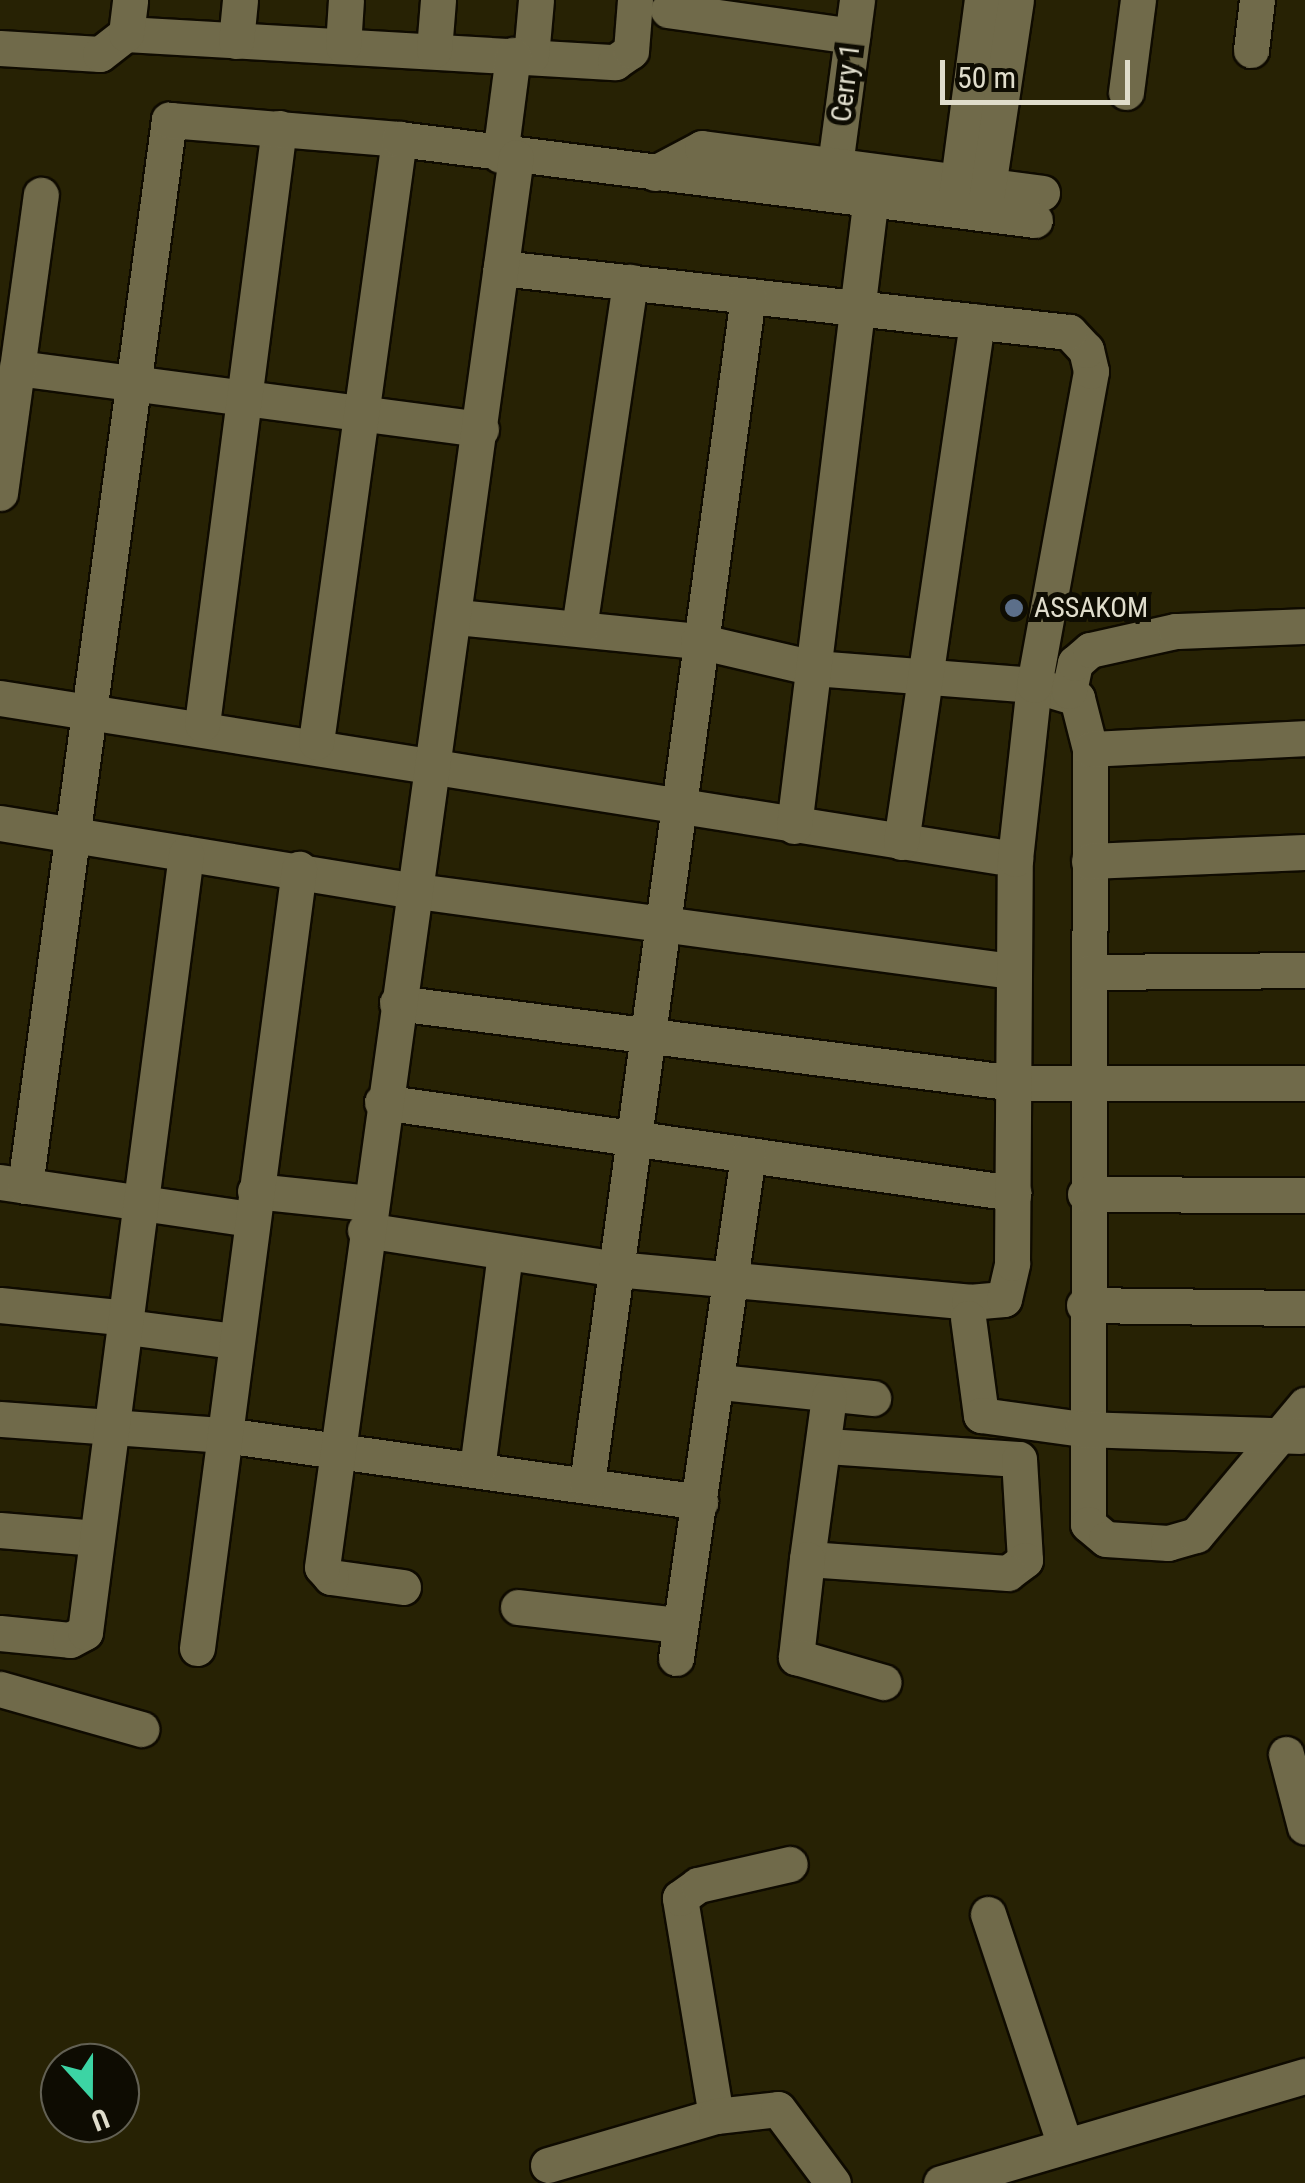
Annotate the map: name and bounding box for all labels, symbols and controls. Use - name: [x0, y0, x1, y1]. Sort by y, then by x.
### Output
- scale bar: [945, 40, 1135, 102]
- street label: Cerry 1: [825, 42, 867, 124]
- text: 50 m: [957, 60, 1016, 95]
- place label: ASSAKOM: [1034, 591, 1148, 625]
- marker: ASSAKOM: [1003, 597, 1025, 619]
- north arrow: [40, 2043, 140, 2143]
- text: U: [87, 2101, 114, 2138]

